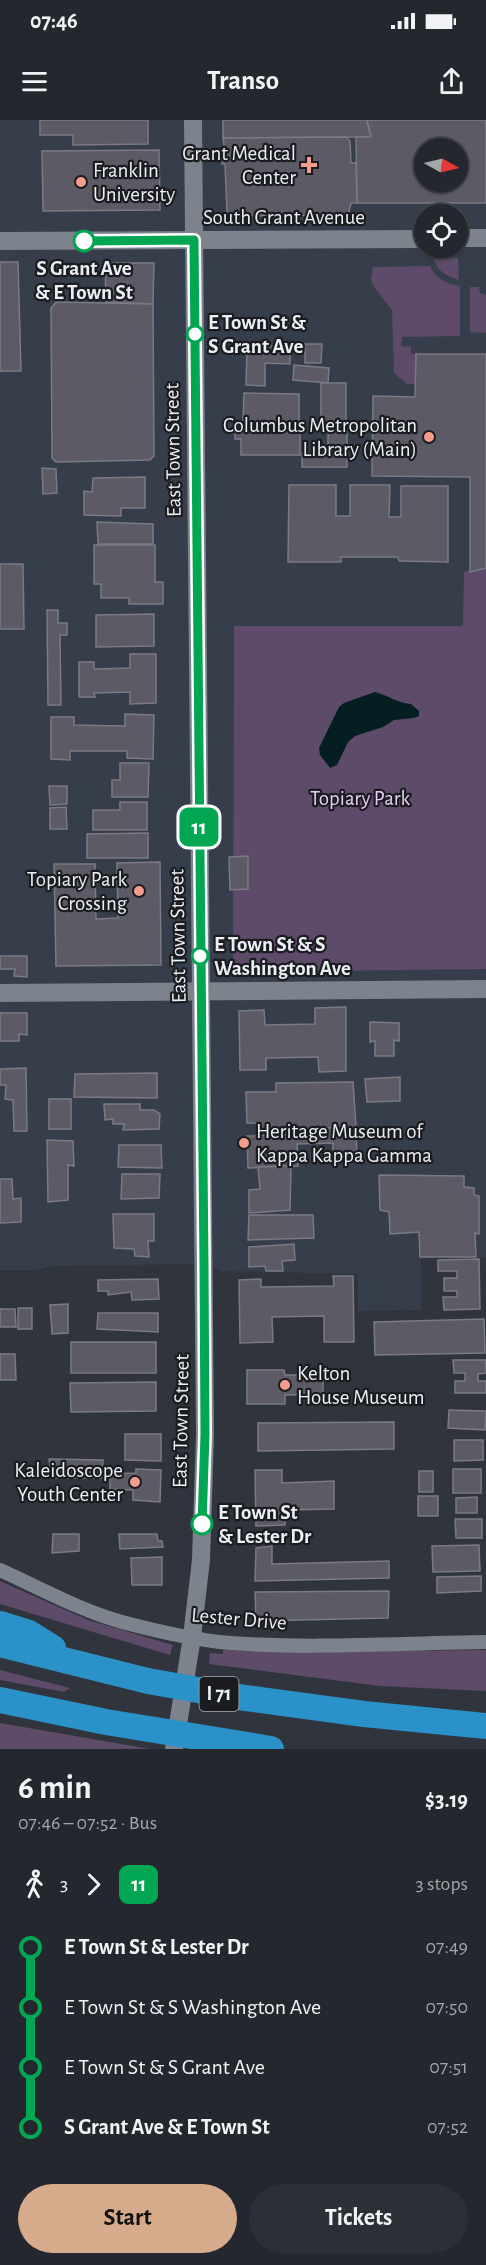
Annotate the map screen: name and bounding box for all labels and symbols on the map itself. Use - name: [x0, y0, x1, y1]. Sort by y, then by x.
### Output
- north arrow: [414, 138, 468, 192]
- place label: Grant Medical Center: [182, 143, 296, 188]
- marker: Grant Medical Center: [300, 156, 318, 174]
- place label: Franklin University: [93, 160, 175, 205]
- marker: Franklin University: [74, 175, 88, 189]
- street label: South Grant Avenue: [203, 207, 365, 228]
- marker: S Grant Ave & E Town St: [73, 230, 95, 252]
- place label: S Grant Ave & E Town St: [35, 258, 133, 303]
- place label: E Town St & S Grant Ave: [208, 312, 306, 357]
- marker: E Town St & S Grant Ave: [186, 325, 204, 343]
- street label: East Town Street: [161, 382, 185, 517]
- place label: Columbus Metropolitan Library (Main): [223, 415, 417, 460]
- marker: Columbus Metropolitan Library (Main): [422, 430, 436, 444]
- park label: Topiary Park: [310, 788, 411, 809]
- line badge: 11: [172, 808, 226, 846]
- street label: East Town Street: [166, 868, 190, 1003]
- place label: Topiary Park Crossing: [27, 869, 128, 914]
- marker: Topiary Park Crossing: [132, 884, 146, 898]
- place label: E Town St & S Washington Ave: [214, 934, 351, 979]
- marker: E Town St & S Washington Ave: [191, 947, 209, 965]
- place label: Heritage Museum of Kappa Kappa Gamma: [256, 1121, 432, 1166]
- marker: Heritage Museum of Kappa Kappa Gamma: [237, 1136, 251, 1150]
- street label: East Town Street: [169, 1353, 193, 1488]
- place label: Kelton House Museum: [297, 1363, 425, 1408]
- marker: Kelton House Museum: [278, 1378, 292, 1392]
- place label: Kaleidoscope Youth Center: [14, 1460, 123, 1505]
- marker: Kaleidoscope Youth Center: [128, 1475, 142, 1489]
- place label: E Town St & Lester Dr: [218, 1502, 312, 1547]
- marker: E Town St & Lester Dr: [191, 1513, 213, 1535]
- street label: Lester Drive: [190, 1604, 288, 1634]
- road number: I 71: [200, 1677, 238, 1711]

